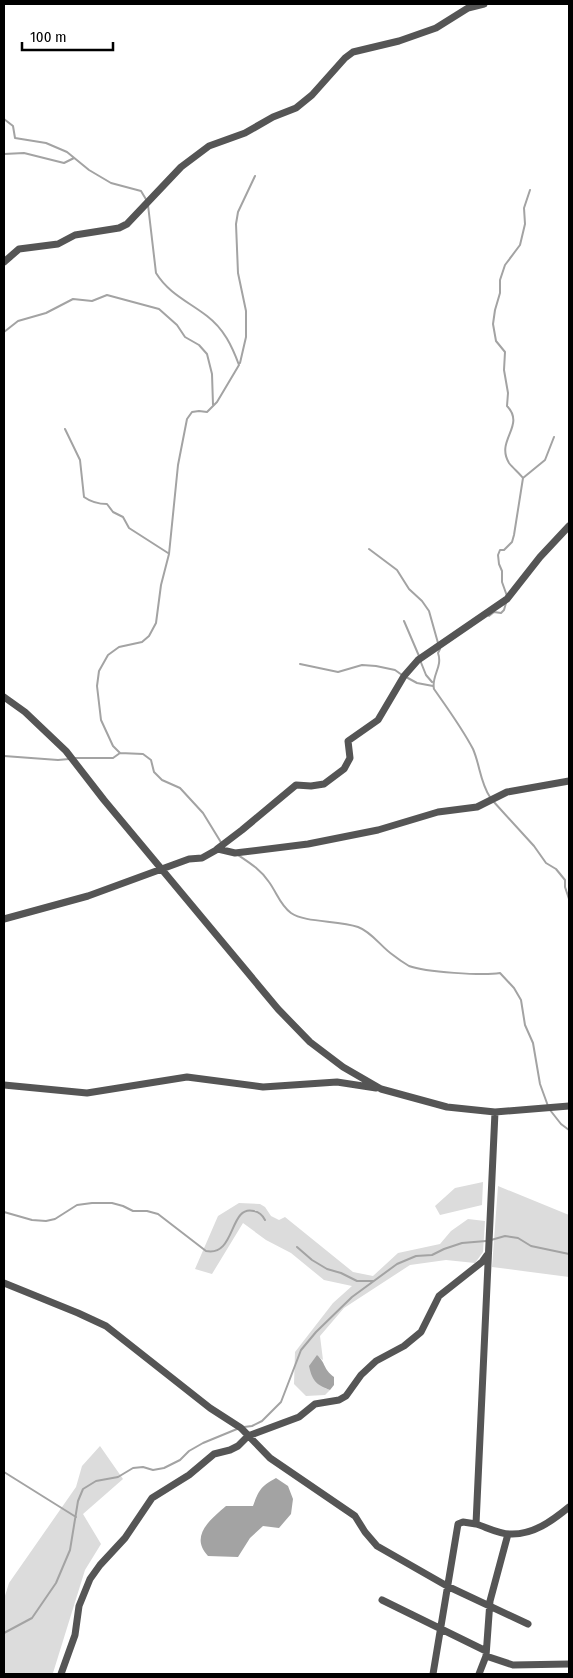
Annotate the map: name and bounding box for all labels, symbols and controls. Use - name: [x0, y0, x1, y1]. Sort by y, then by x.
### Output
- scale bar: [22, 20, 114, 52]
- text: 100 m: [30, 28, 67, 46]

